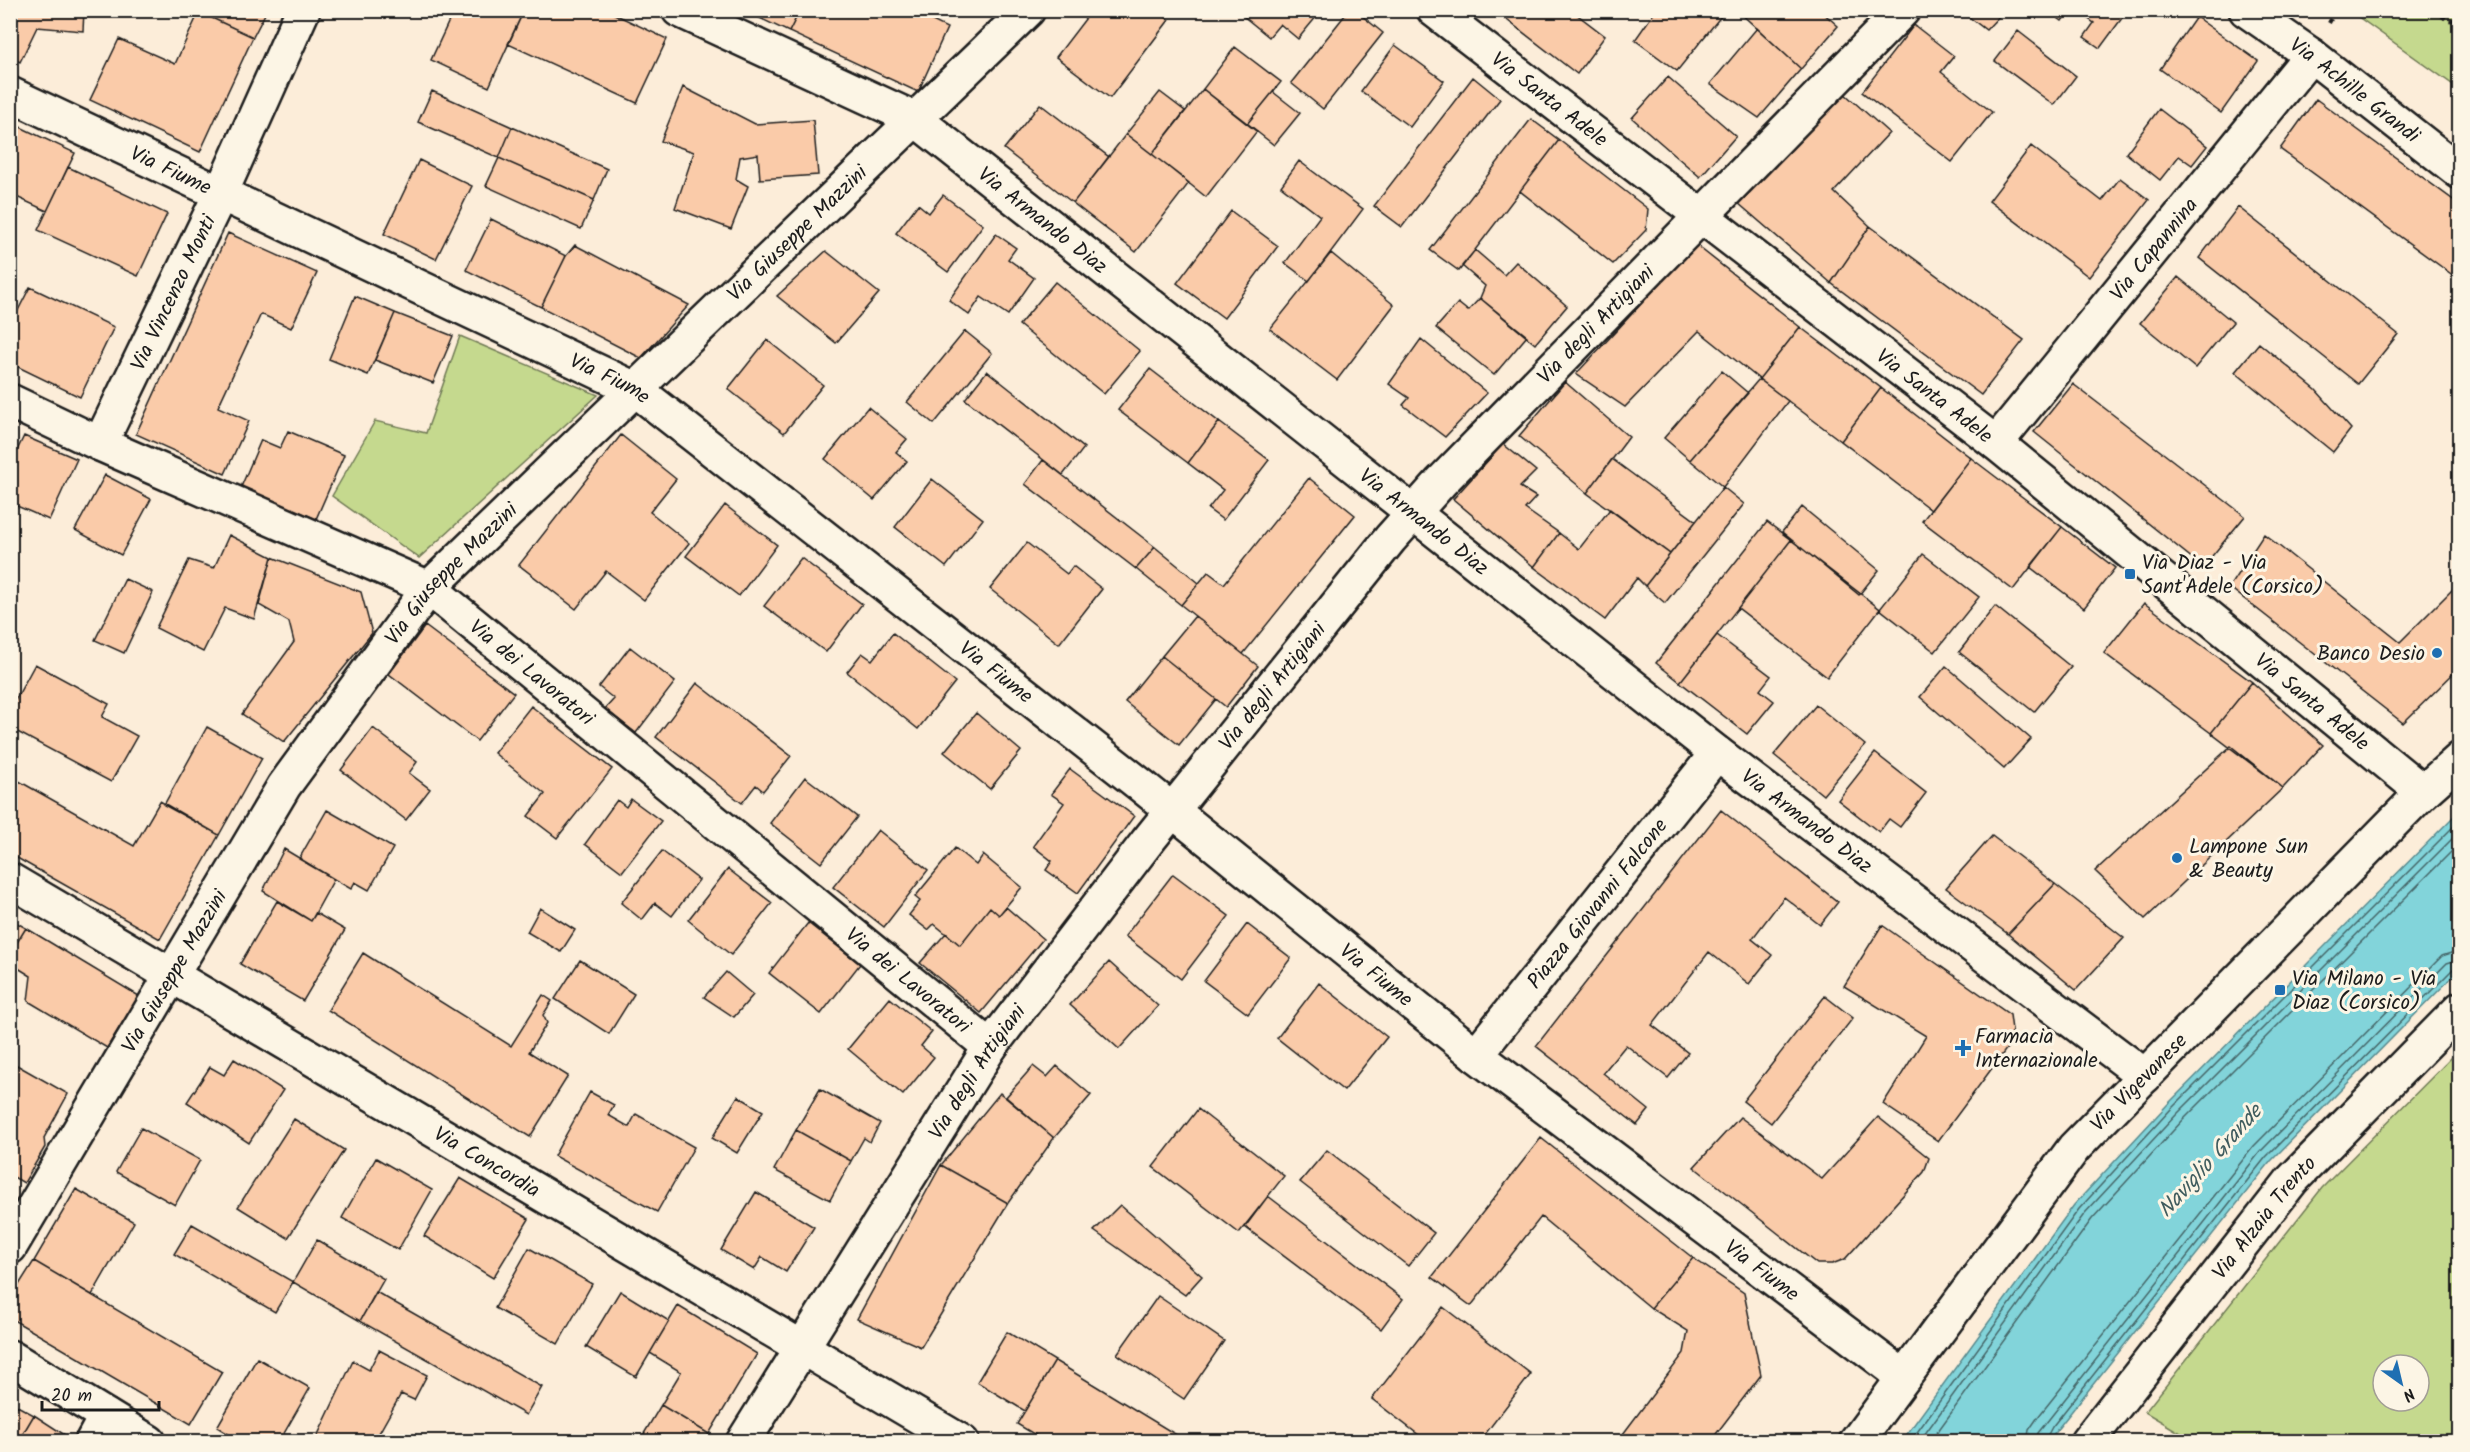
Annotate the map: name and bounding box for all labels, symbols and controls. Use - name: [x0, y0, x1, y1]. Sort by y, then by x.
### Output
- street label: Via Achille Grandi: [2282, 30, 2427, 153]
- street label: Via Santa Adele: [1483, 44, 1615, 157]
- street label: Via Fiume: [124, 138, 217, 205]
- street label: Via Giuseppe Mazzini: [720, 157, 877, 310]
- street label: Via Armando Diaz: [970, 159, 1114, 283]
- street label: Via Capannina: [2102, 191, 2207, 309]
- street label: Via Vincenzo Monti: [123, 209, 226, 377]
- street label: Via degli Artigiani: [1530, 257, 1664, 393]
- street label: Via Santa Adele: [1868, 341, 2000, 453]
- street label: Via Fiume: [564, 345, 657, 414]
- street label: Via Armando Diaz: [1351, 461, 1495, 585]
- street label: Via Giuseppe Mazzini: [377, 495, 527, 653]
- place label: Via Diaz - Via Sant'Adele (Corsico): [2142, 547, 2324, 604]
- marker: Via Diaz - Via Sant'Adele (Corsico): [2123, 567, 2137, 581]
- street label: Via dei Lavoratori: [461, 612, 602, 736]
- street label: Via degli Artigiani: [1211, 615, 1336, 758]
- street label: Via Fiume: [951, 633, 1040, 713]
- place label: Banco Desio: [2317, 638, 2425, 671]
- street label: Via Santa Adele: [2247, 645, 2377, 760]
- marker: Banco Desio: [2430, 646, 2444, 660]
- street label: Via Armando Diaz: [1733, 761, 1879, 883]
- street label: Piazza Giovanni Falcone: [1520, 811, 1677, 997]
- place label: Lampone Sun & Beauty: [2189, 831, 2308, 888]
- marker: Lampone Sun & Beauty: [2170, 851, 2184, 865]
- street label: Via Giuseppe Mazzini: [114, 883, 237, 1060]
- street label: Via dei Lavoratori: [837, 920, 978, 1043]
- street label: Via Fiume: [1331, 936, 1420, 1016]
- place label: Via Milano - Via Diaz (Corsico): [2292, 963, 2436, 1020]
- marker: Via Milano - Via Diaz (Corsico): [2273, 983, 2287, 997]
- street label: Via degli Artigiani: [921, 997, 1036, 1147]
- place label: Farmacia Internazionale: [1975, 1021, 2098, 1078]
- street label: Via Vigevanese: [2083, 1026, 2196, 1141]
- marker: Farmacia Internazionale: [1956, 1041, 1970, 1055]
- water label: Naviglio Grande: [2150, 1095, 2273, 1227]
- street label: Via Concordia: [427, 1118, 546, 1207]
- street label: Via Alzaia Trento: [2205, 1149, 2325, 1287]
- street label: Via Fiume: [1717, 1232, 1806, 1311]
- north arrow: [2371, 1353, 2431, 1413]
- scale bar: [42, 1374, 159, 1412]
- text: N: [2397, 1381, 2420, 1407]
- text: 20 m: [51, 1382, 92, 1411]

